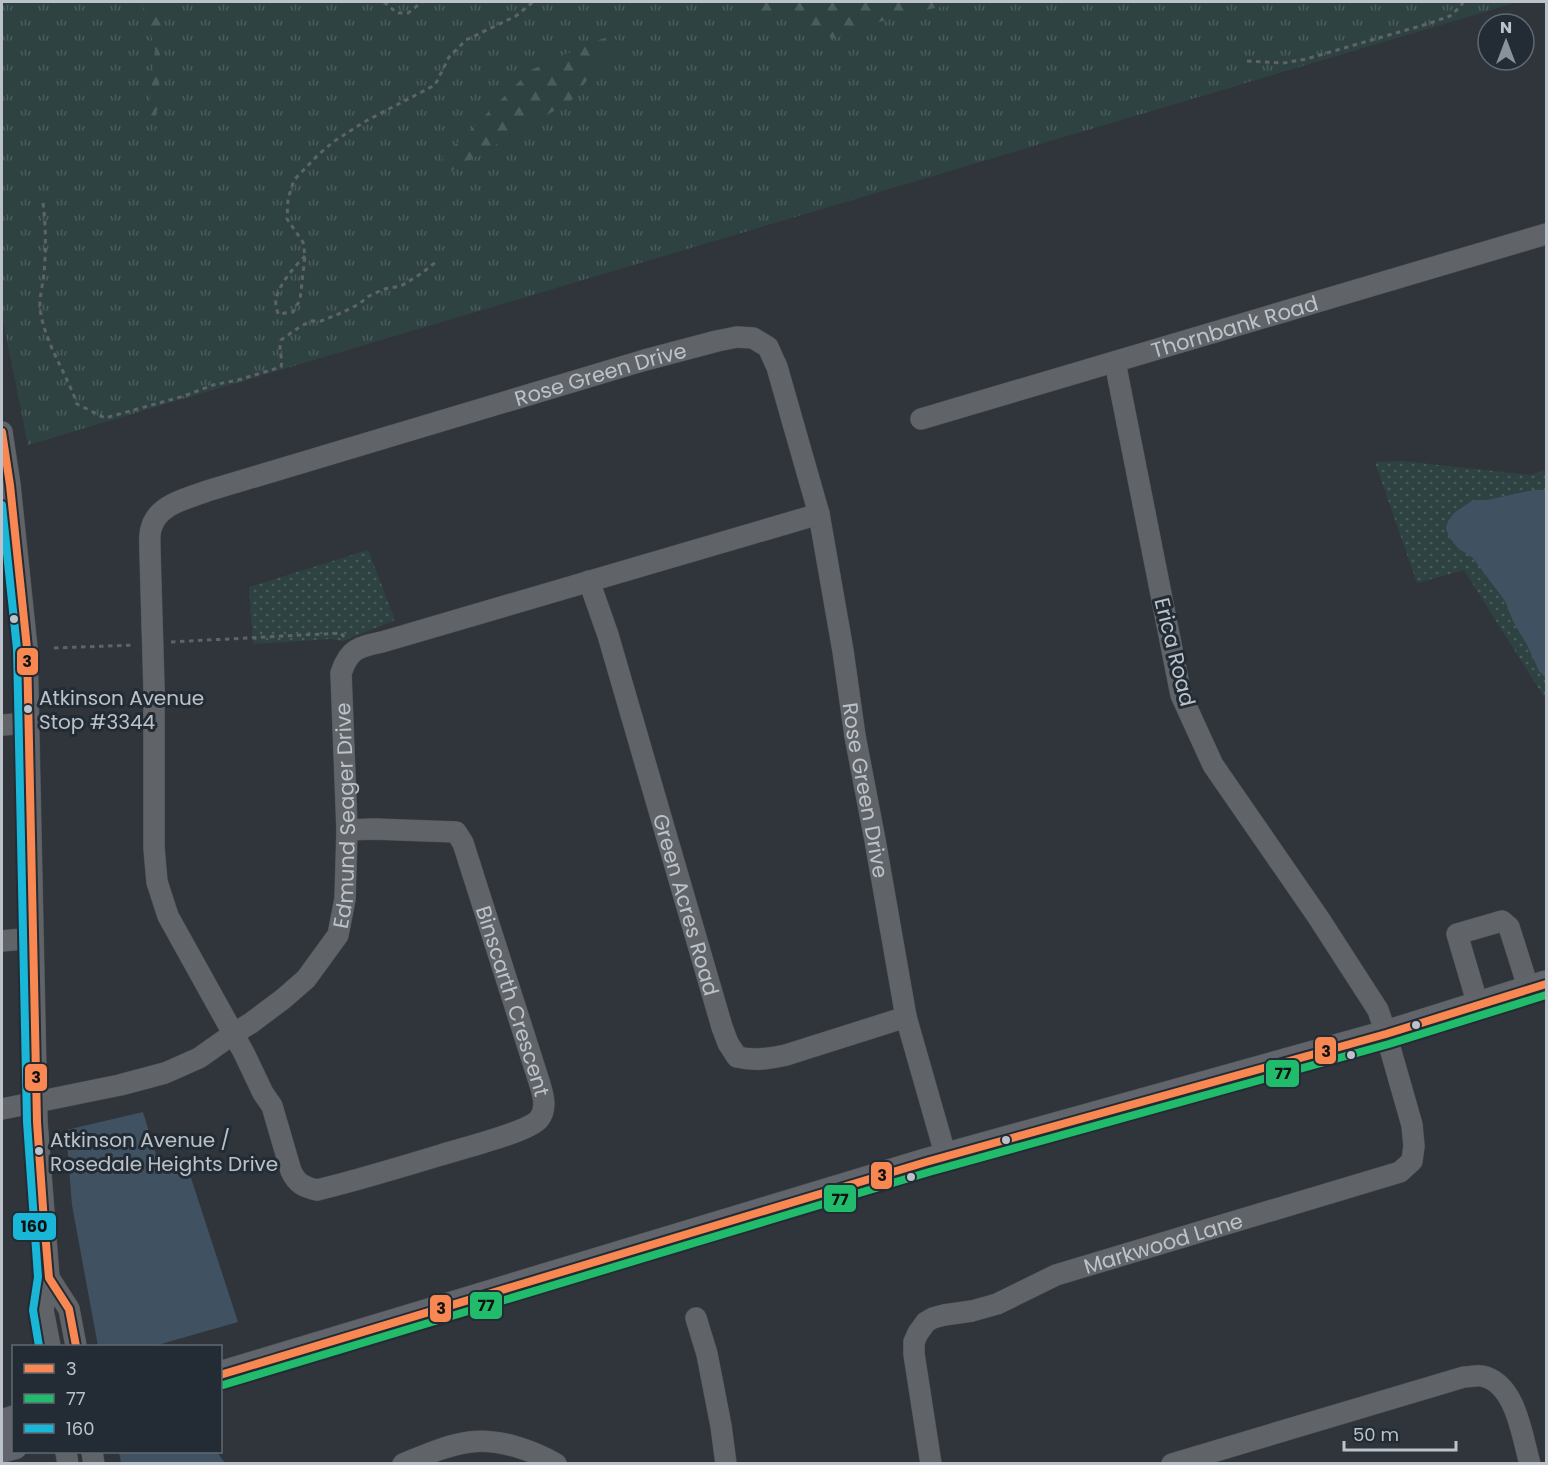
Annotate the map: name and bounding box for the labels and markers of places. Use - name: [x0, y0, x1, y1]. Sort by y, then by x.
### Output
- unlabelled marker: [8, 613, 20, 625]
- place label: Atkinson Avenue Stop #3344: [39, 684, 204, 736]
- marker: Atkinson Avenue Stop #3344: [22, 703, 34, 715]
- unlabelled marker: [1410, 1019, 1422, 1031]
- unlabelled marker: [1345, 1049, 1357, 1061]
- place label: Atkinson Avenue / Rosedale Heights Drive: [50, 1126, 278, 1178]
- unlabelled marker: [1000, 1134, 1012, 1146]
- marker: Atkinson Avenue / Rosedale Heights Drive: [33, 1145, 45, 1157]
- unlabelled marker: [905, 1171, 917, 1183]

